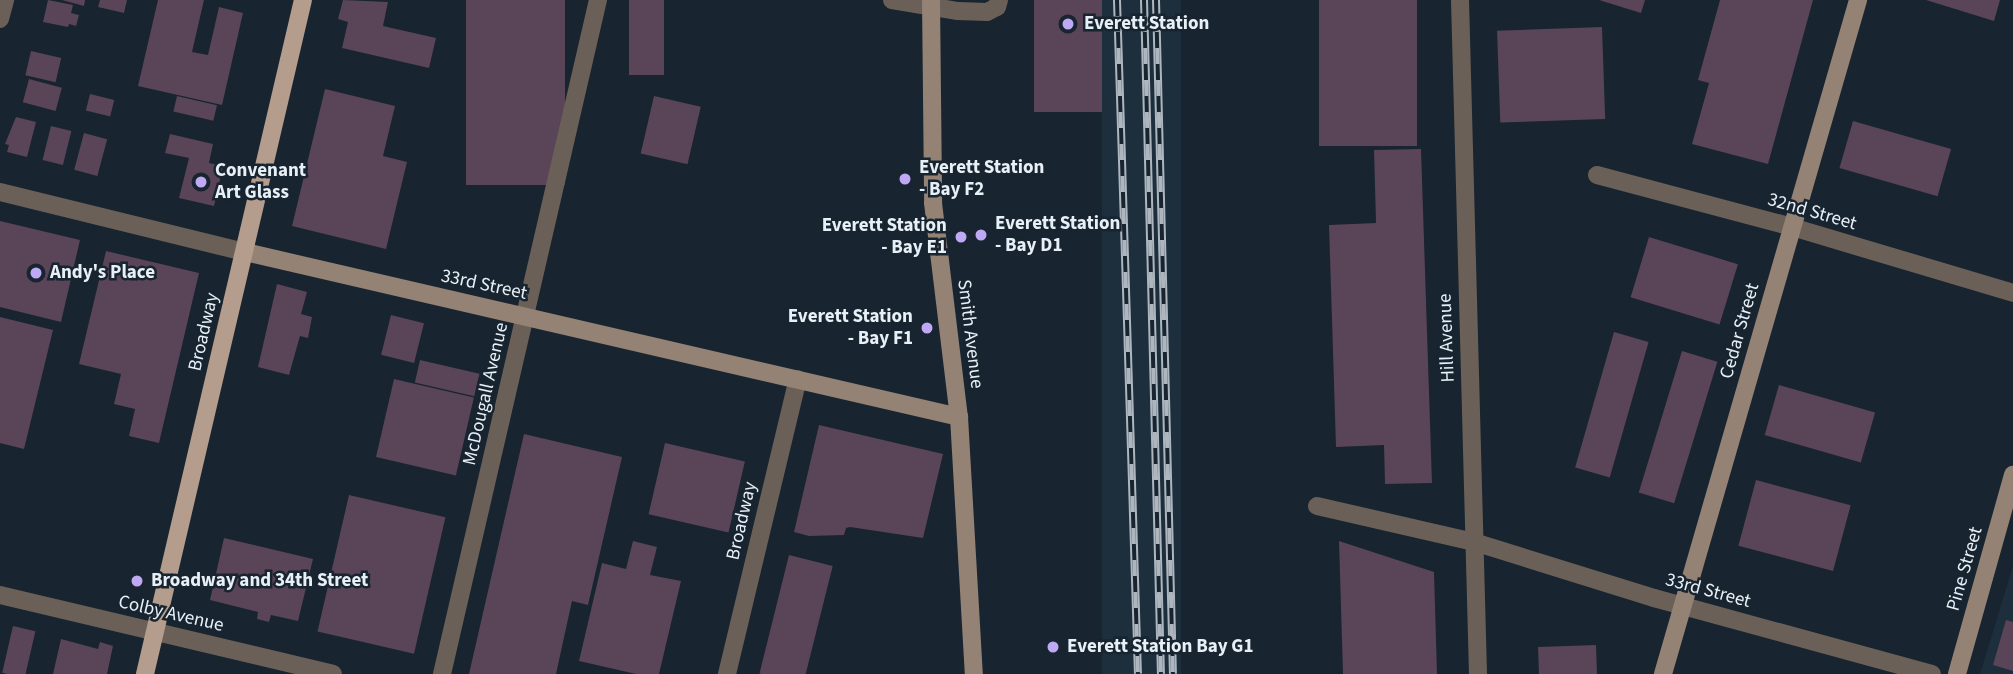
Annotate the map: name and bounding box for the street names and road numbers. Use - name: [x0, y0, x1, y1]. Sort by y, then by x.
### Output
- street label: 32nd Street: [1765, 188, 1859, 236]
- street label: 33rd Street: [439, 265, 529, 305]
- street label: Smith Avenue: [952, 278, 988, 390]
- street label: Cedar Street: [1715, 281, 1765, 381]
- street label: Broadway: [184, 291, 224, 373]
- street label: Hill Avenue: [1434, 293, 1460, 383]
- street label: McDougall Avenue: [459, 320, 513, 468]
- street label: Broadway: [722, 480, 762, 562]
- street label: Pine Street: [1942, 524, 1988, 614]
- street label: 33rd Street: [1663, 569, 1753, 613]
- street label: Colby Avenue: [116, 591, 226, 637]

